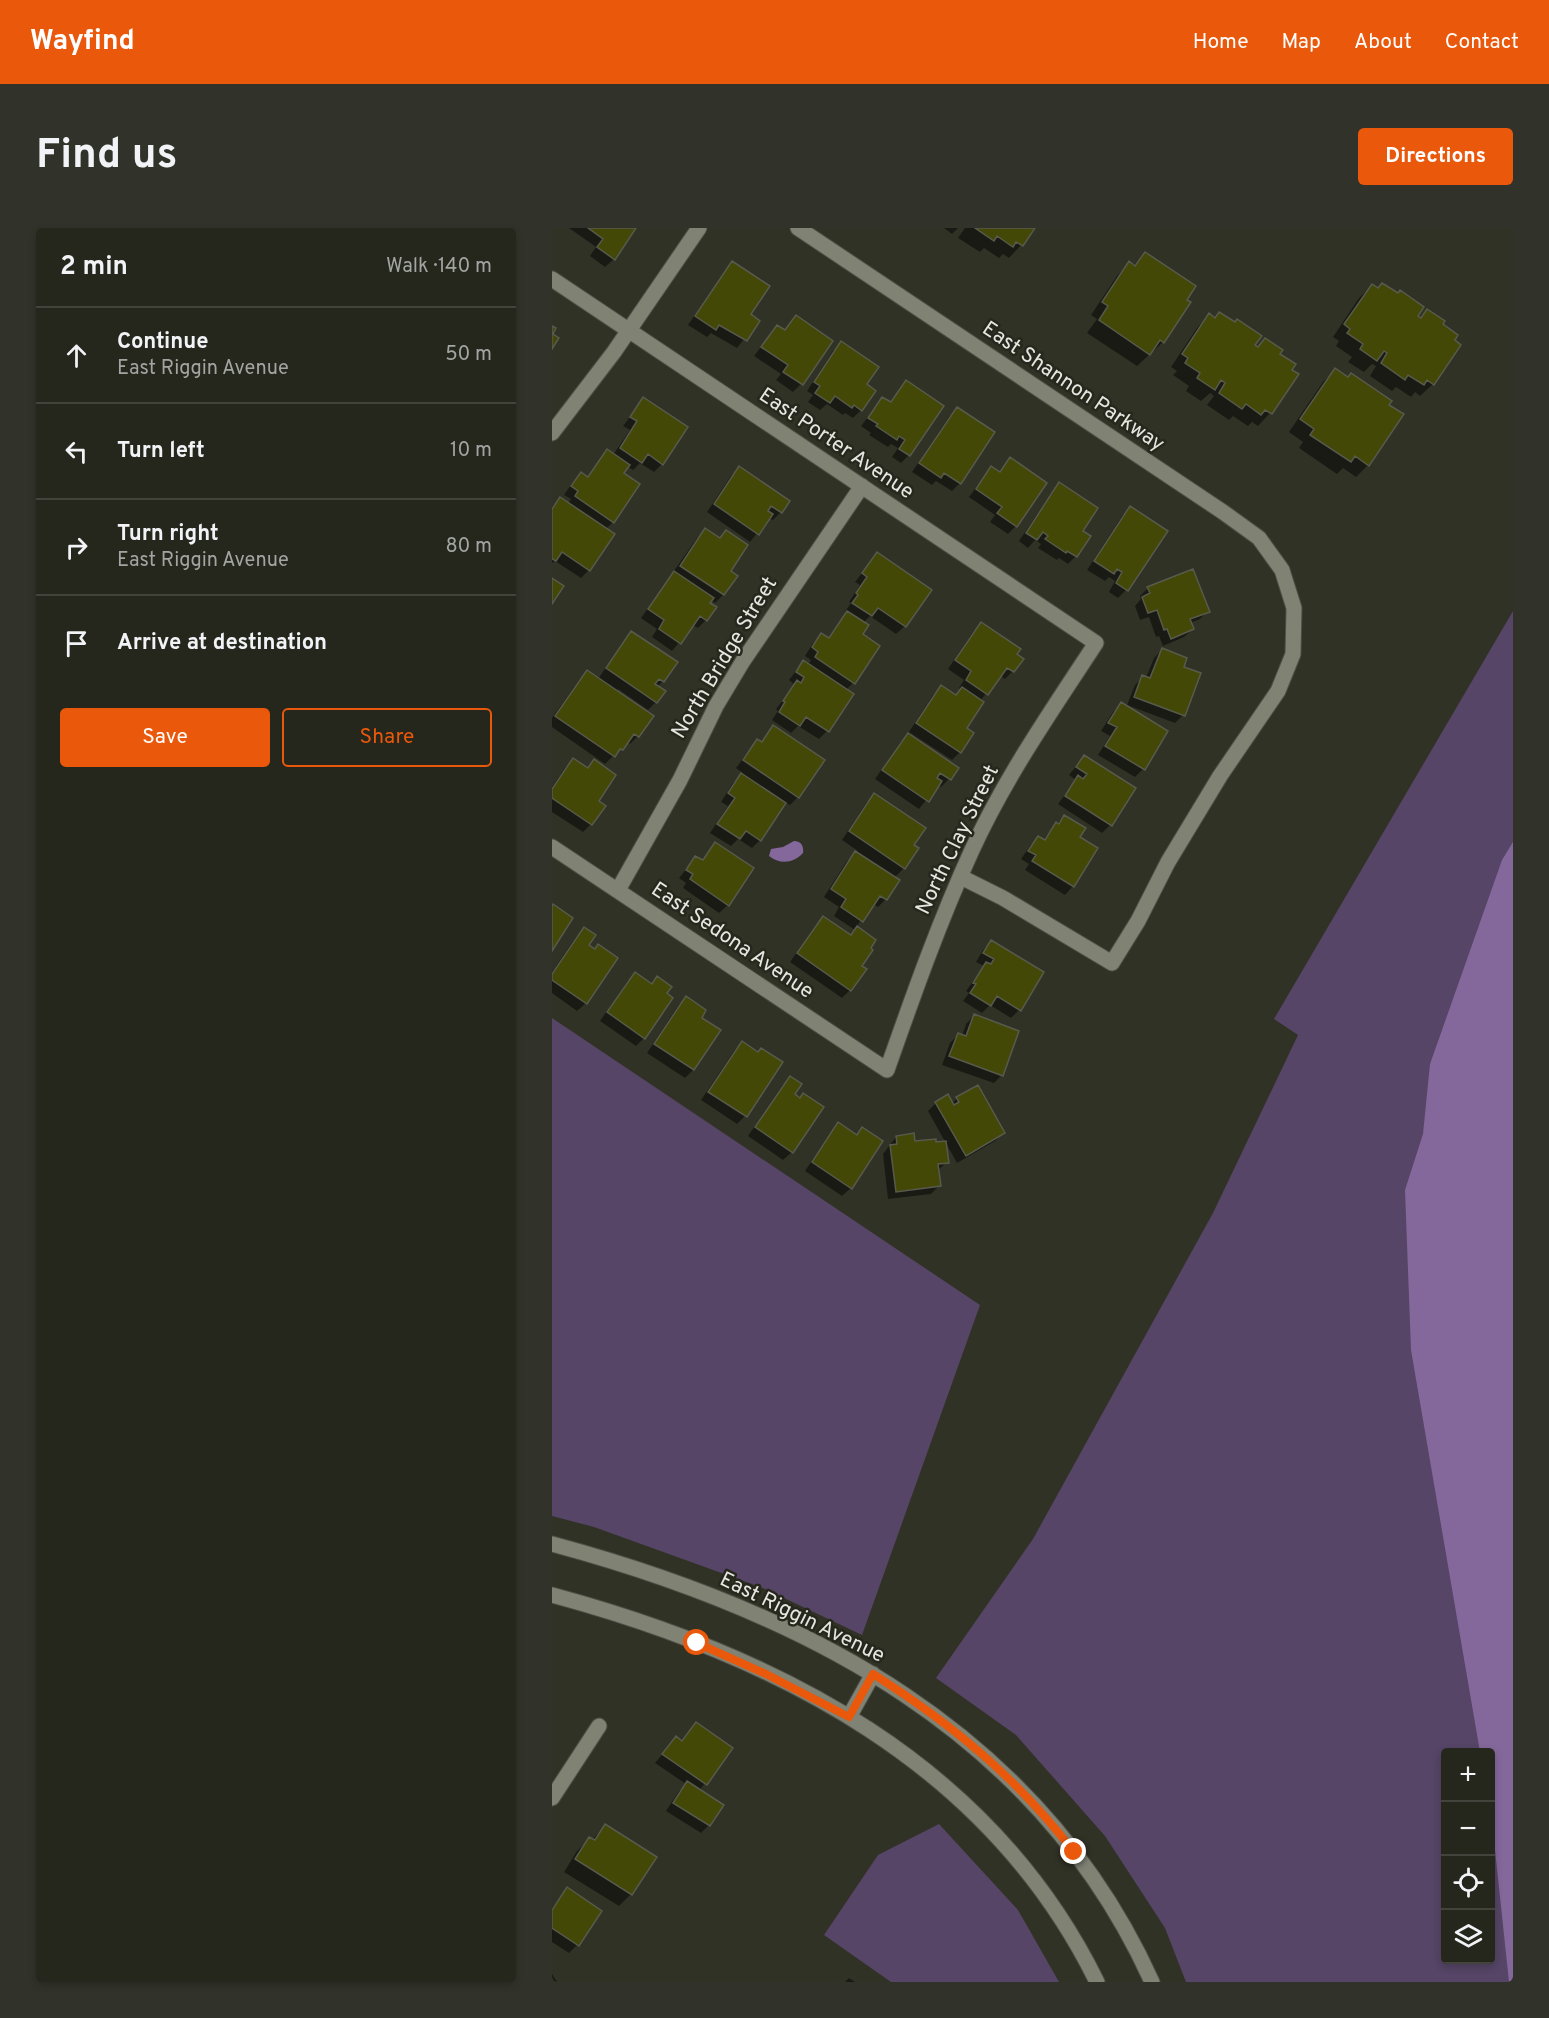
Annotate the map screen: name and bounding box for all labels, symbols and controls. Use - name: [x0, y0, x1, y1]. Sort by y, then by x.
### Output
- text: Wayfind: [30, 24, 135, 60]
- text: Home: [1193, 29, 1249, 56]
- text: Map: [1282, 29, 1321, 56]
- text: About: [1354, 29, 1412, 56]
- text: Contact: [1445, 29, 1519, 56]
- button: Directions: [1358, 128, 1513, 185]
- text: Find us: [36, 130, 177, 183]
- text: 2 min: [60, 251, 128, 284]
- text: Walk · 140 m: [386, 254, 492, 280]
- street label: East Shannon Parkway: [977, 316, 1169, 458]
- text: Continue: [117, 329, 208, 356]
- icon: ahead: [60, 339, 93, 372]
- text: 50 m: [445, 342, 492, 368]
- text: East Riggin Avenue: [117, 356, 289, 382]
- street label: East Porter Avenue: [753, 382, 919, 506]
- icon: left: [60, 435, 93, 468]
- text: Turn left: [117, 438, 205, 465]
- text: 10 m: [450, 438, 492, 464]
- text: Turn right: [117, 521, 219, 548]
- icon: right: [60, 531, 93, 564]
- text: 80 m: [446, 534, 492, 560]
- text: East Riggin Avenue: [117, 548, 289, 574]
- street label: North Bridge Street: [666, 572, 784, 744]
- icon: arrive: [60, 627, 93, 660]
- text: Arrive at destination: [117, 630, 327, 657]
- button: Save: [60, 708, 270, 767]
- button: Share: [282, 708, 492, 767]
- street label: North Clay Street: [910, 761, 1006, 919]
- street label: East Sedona Avenue: [645, 877, 819, 1005]
- street label: East Riggin Avenue: [715, 1566, 889, 1670]
- route start: [683, 1629, 709, 1655]
- map controls: [1441, 1748, 1495, 1964]
- button: +: [1441, 1748, 1495, 1802]
- button: −: [1441, 1802, 1495, 1856]
- route end: [1060, 1838, 1086, 1864]
- button: locate: [1441, 1856, 1495, 1910]
- button: layers: [1441, 1910, 1495, 1964]

